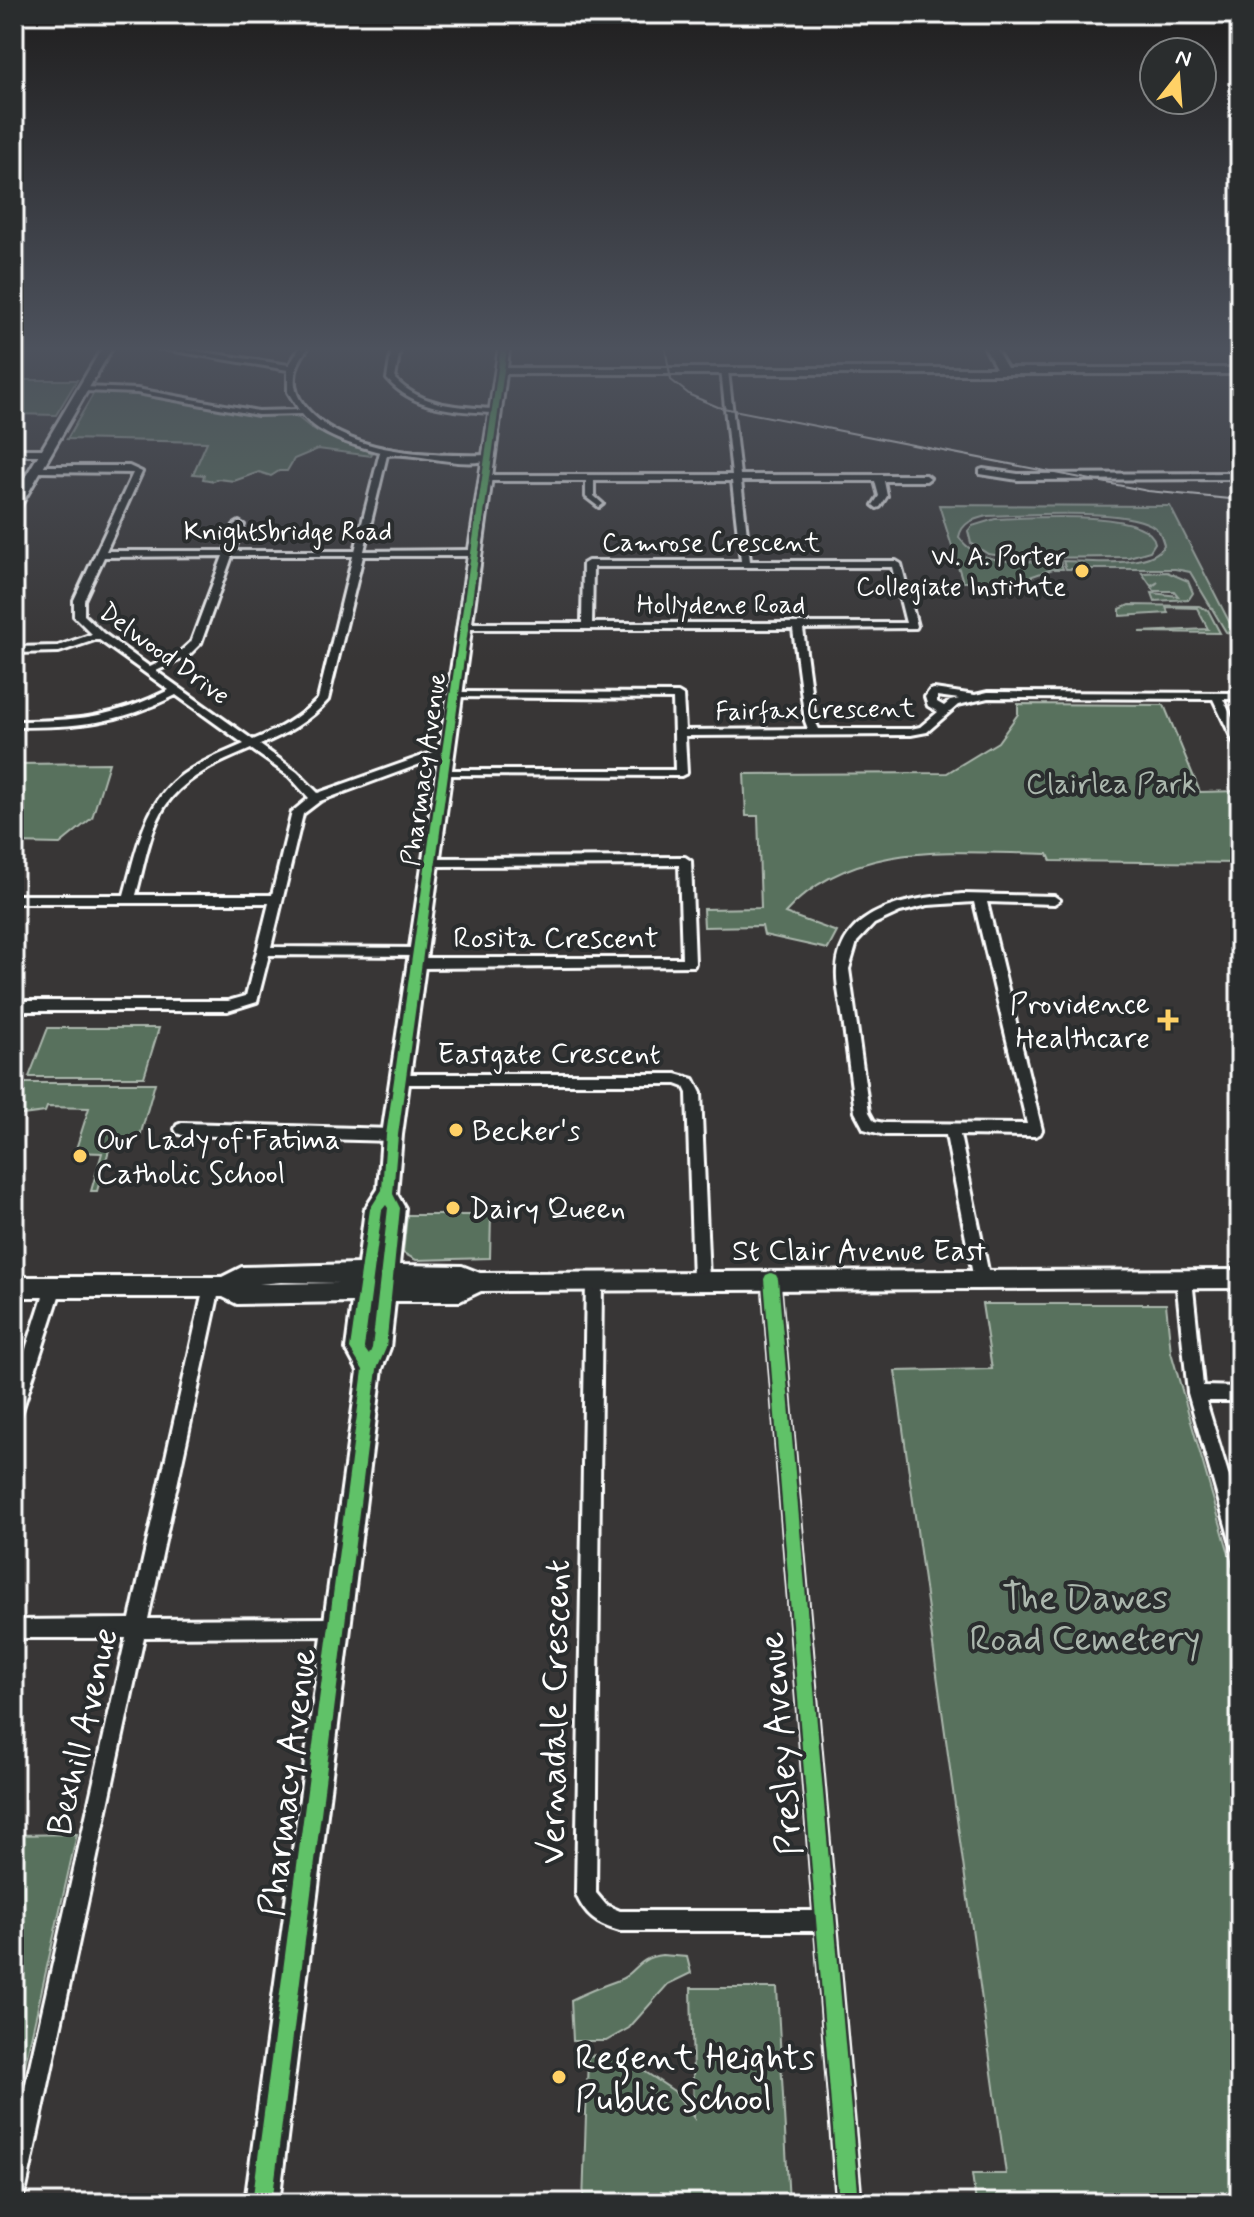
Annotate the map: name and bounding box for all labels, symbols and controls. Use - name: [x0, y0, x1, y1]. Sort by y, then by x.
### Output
- north arrow: [1138, 36, 1218, 116]
- text: N: [1172, 43, 1194, 74]
- street label: Knightsbridge Road: [184, 516, 392, 552]
- street label: Camrose Crescent: [602, 527, 820, 561]
- place label: W. A. Porter Collegiate Institute: [856, 541, 1066, 605]
- marker: W. A. Porter Collegiate Institute: [1073, 562, 1091, 580]
- street label: Hollydene Road: [637, 589, 805, 623]
- street label: Delwood Drive: [92, 596, 236, 714]
- street label: Pharmacy Avenue: [395, 670, 455, 868]
- street label: Fairfax Crescent: [715, 692, 915, 730]
- park label: Clairlea Park: [1026, 765, 1196, 804]
- street label: Rosita Crescent: [453, 919, 659, 958]
- place label: Providence Healthcare: [1010, 985, 1150, 1058]
- marker: Providence Healthcare: [1157, 1009, 1179, 1031]
- street label: Eastgate Crescent: [437, 1035, 661, 1074]
- place label: Becker's: [472, 1112, 580, 1151]
- place label: Our Lady of Fatima Catholic School: [96, 1121, 340, 1194]
- marker: Becker's: [447, 1121, 465, 1139]
- marker: Our Lady of Fatima Catholic School: [71, 1147, 89, 1165]
- place label: Dairy Queen: [469, 1190, 626, 1229]
- marker: Dairy Queen: [444, 1199, 462, 1217]
- street label: St Clair Avenue East: [732, 1232, 986, 1271]
- street label: Vernadale Crescent: [530, 1559, 583, 1865]
- park label: The Dawes Road Cemetery: [969, 1576, 1201, 1664]
- street label: Bexhill Avenue: [38, 1623, 131, 1840]
- street label: Presley Avenue: [749, 1630, 816, 1857]
- street label: Pharmacy Avenue: [250, 1645, 329, 1920]
- place label: Regent Heights Public School: [575, 2036, 815, 2124]
- marker: Regent Heights Public School: [550, 2068, 568, 2086]

